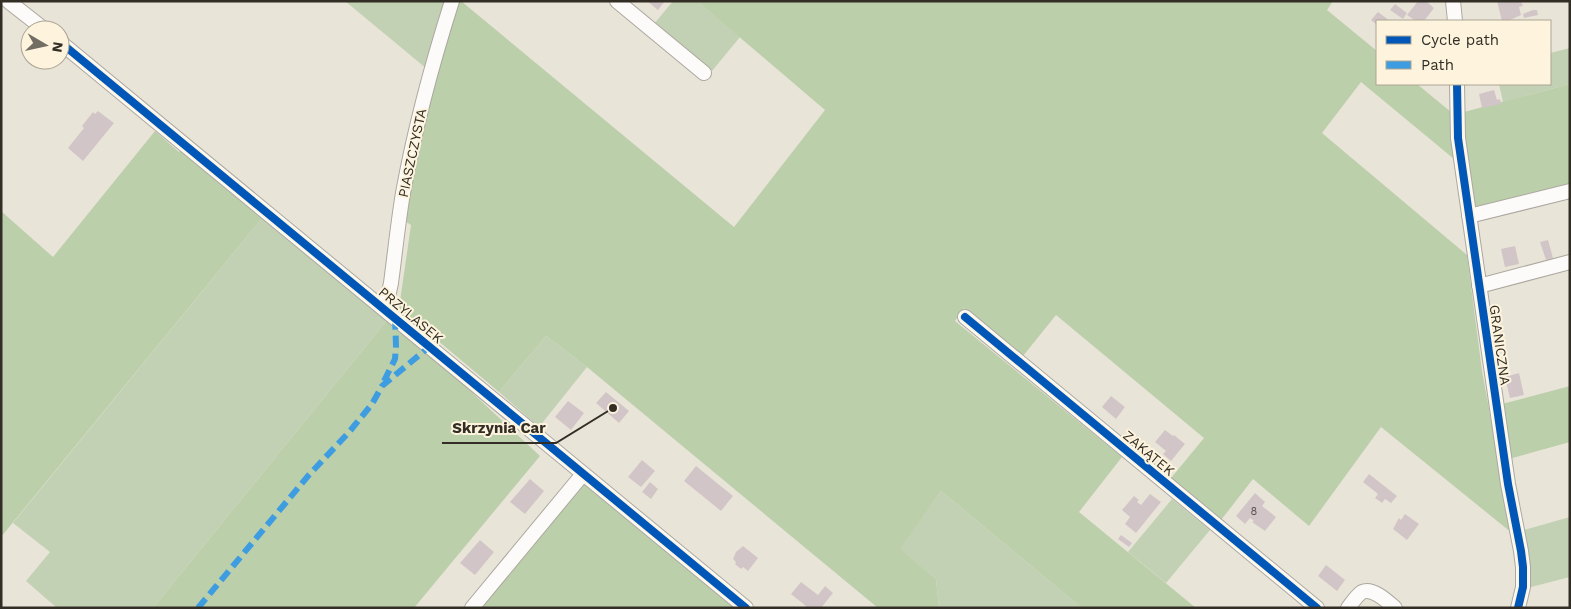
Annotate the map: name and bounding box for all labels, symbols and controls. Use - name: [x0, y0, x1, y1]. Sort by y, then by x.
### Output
- north arrow: [20, 20, 70, 70]
- legend: [1376, 20, 1551, 85]
- text: Cycle path: [1421, 31, 1499, 49]
- text: N: [49, 41, 67, 53]
- text: Path: [1421, 56, 1454, 74]
- street label: PIASZCZYSTA: [395, 107, 429, 199]
- street label: PRZYLASEK: [376, 283, 446, 347]
- street label: GRANICZNA: [1486, 304, 1514, 386]
- callout: Skrzynia Car: [442, 413, 556, 443]
- text: Skrzynia Car: [452, 419, 546, 437]
- street label: ZAKĄTEK: [1120, 427, 1178, 479]
- house number: 8: [1251, 505, 1258, 518]

